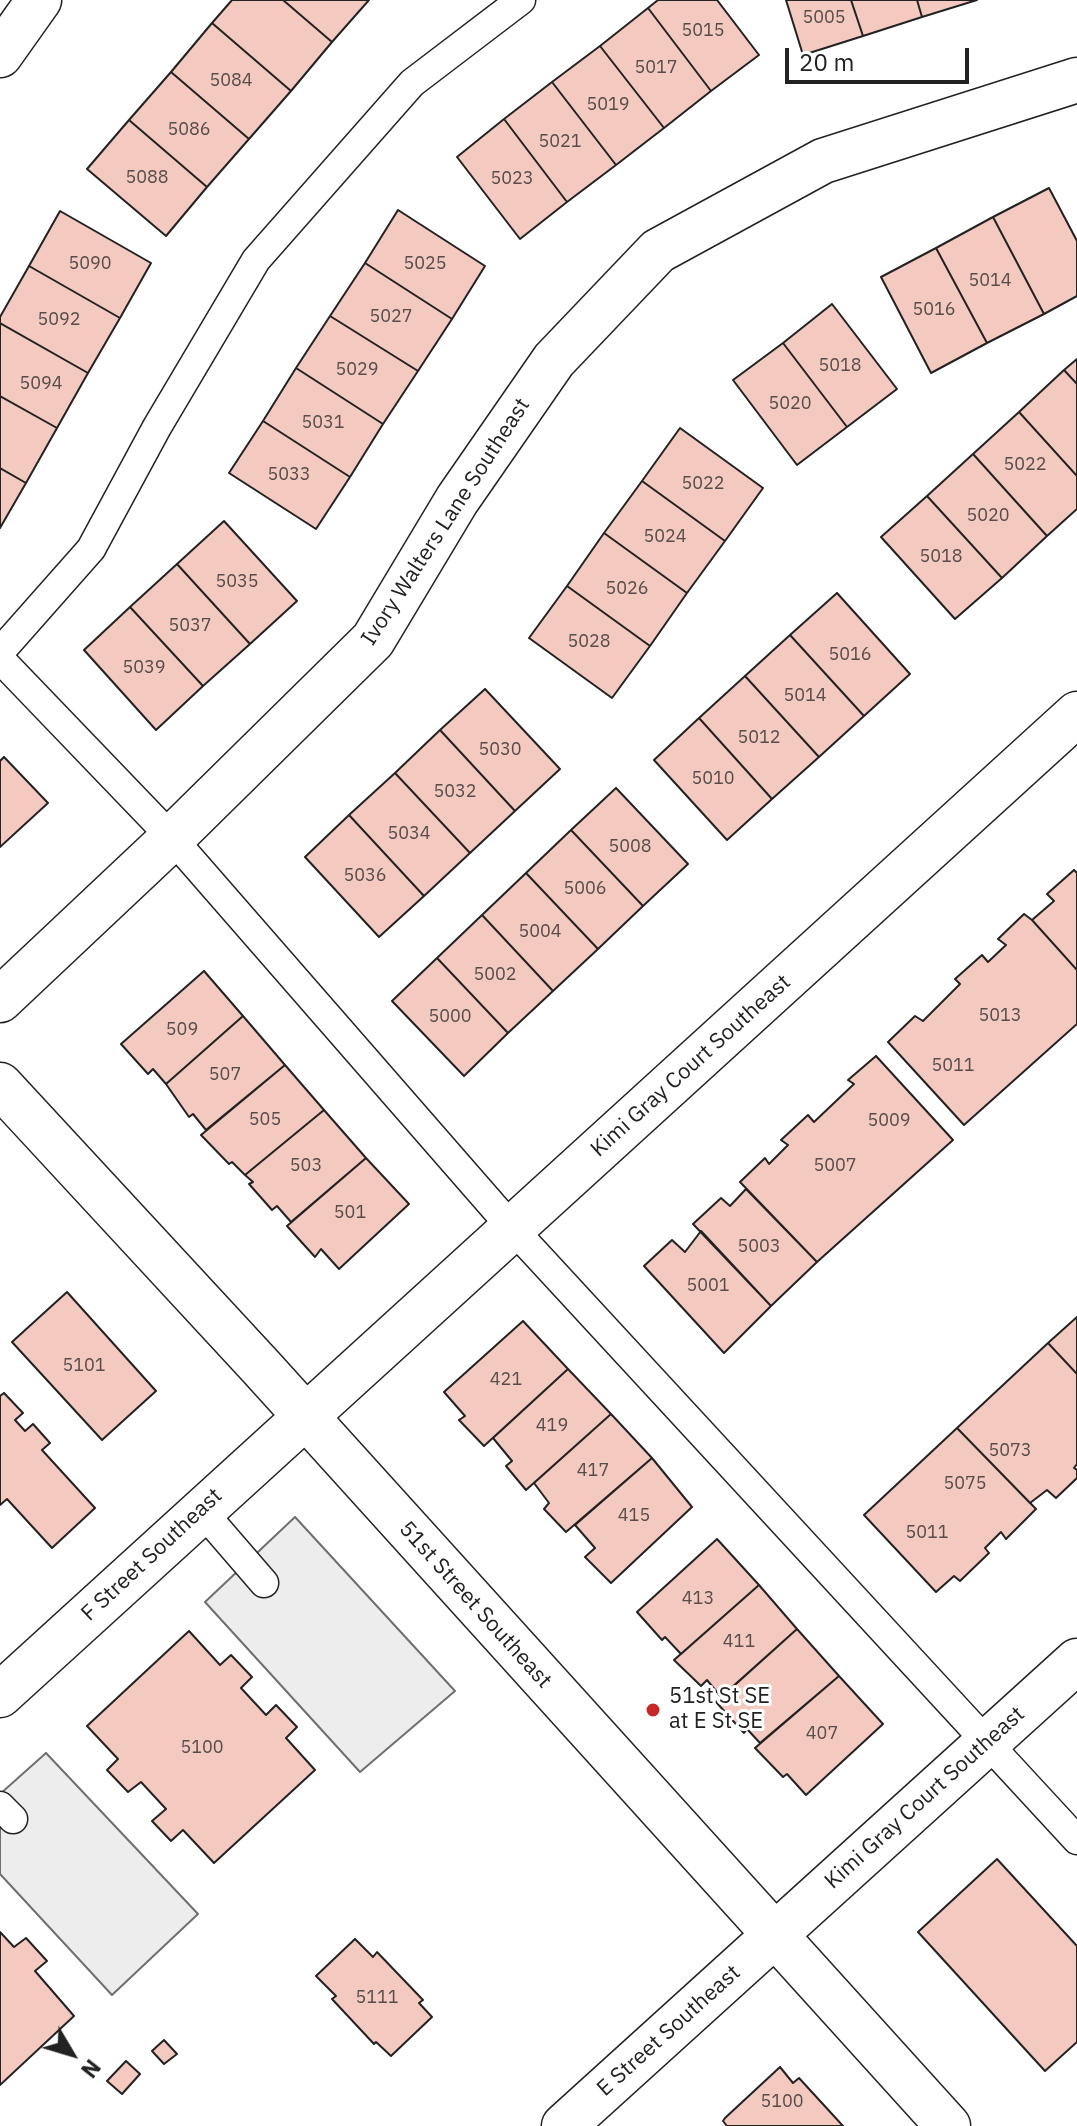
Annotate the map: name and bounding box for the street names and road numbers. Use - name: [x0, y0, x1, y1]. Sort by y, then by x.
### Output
- street label: Ivory Walters Lane Southeast: [356, 393, 536, 651]
- street label: Kimi Gray Court Southeast: [586, 969, 796, 1163]
- street label: F Street Southeast: [76, 1483, 228, 1627]
- street label: 51st Street Southeast: [393, 1516, 557, 1694]
- street label: Kimi Gray Court Southeast: [820, 1701, 1030, 1895]
- street label: E Street Southeast: [592, 1960, 746, 2102]

